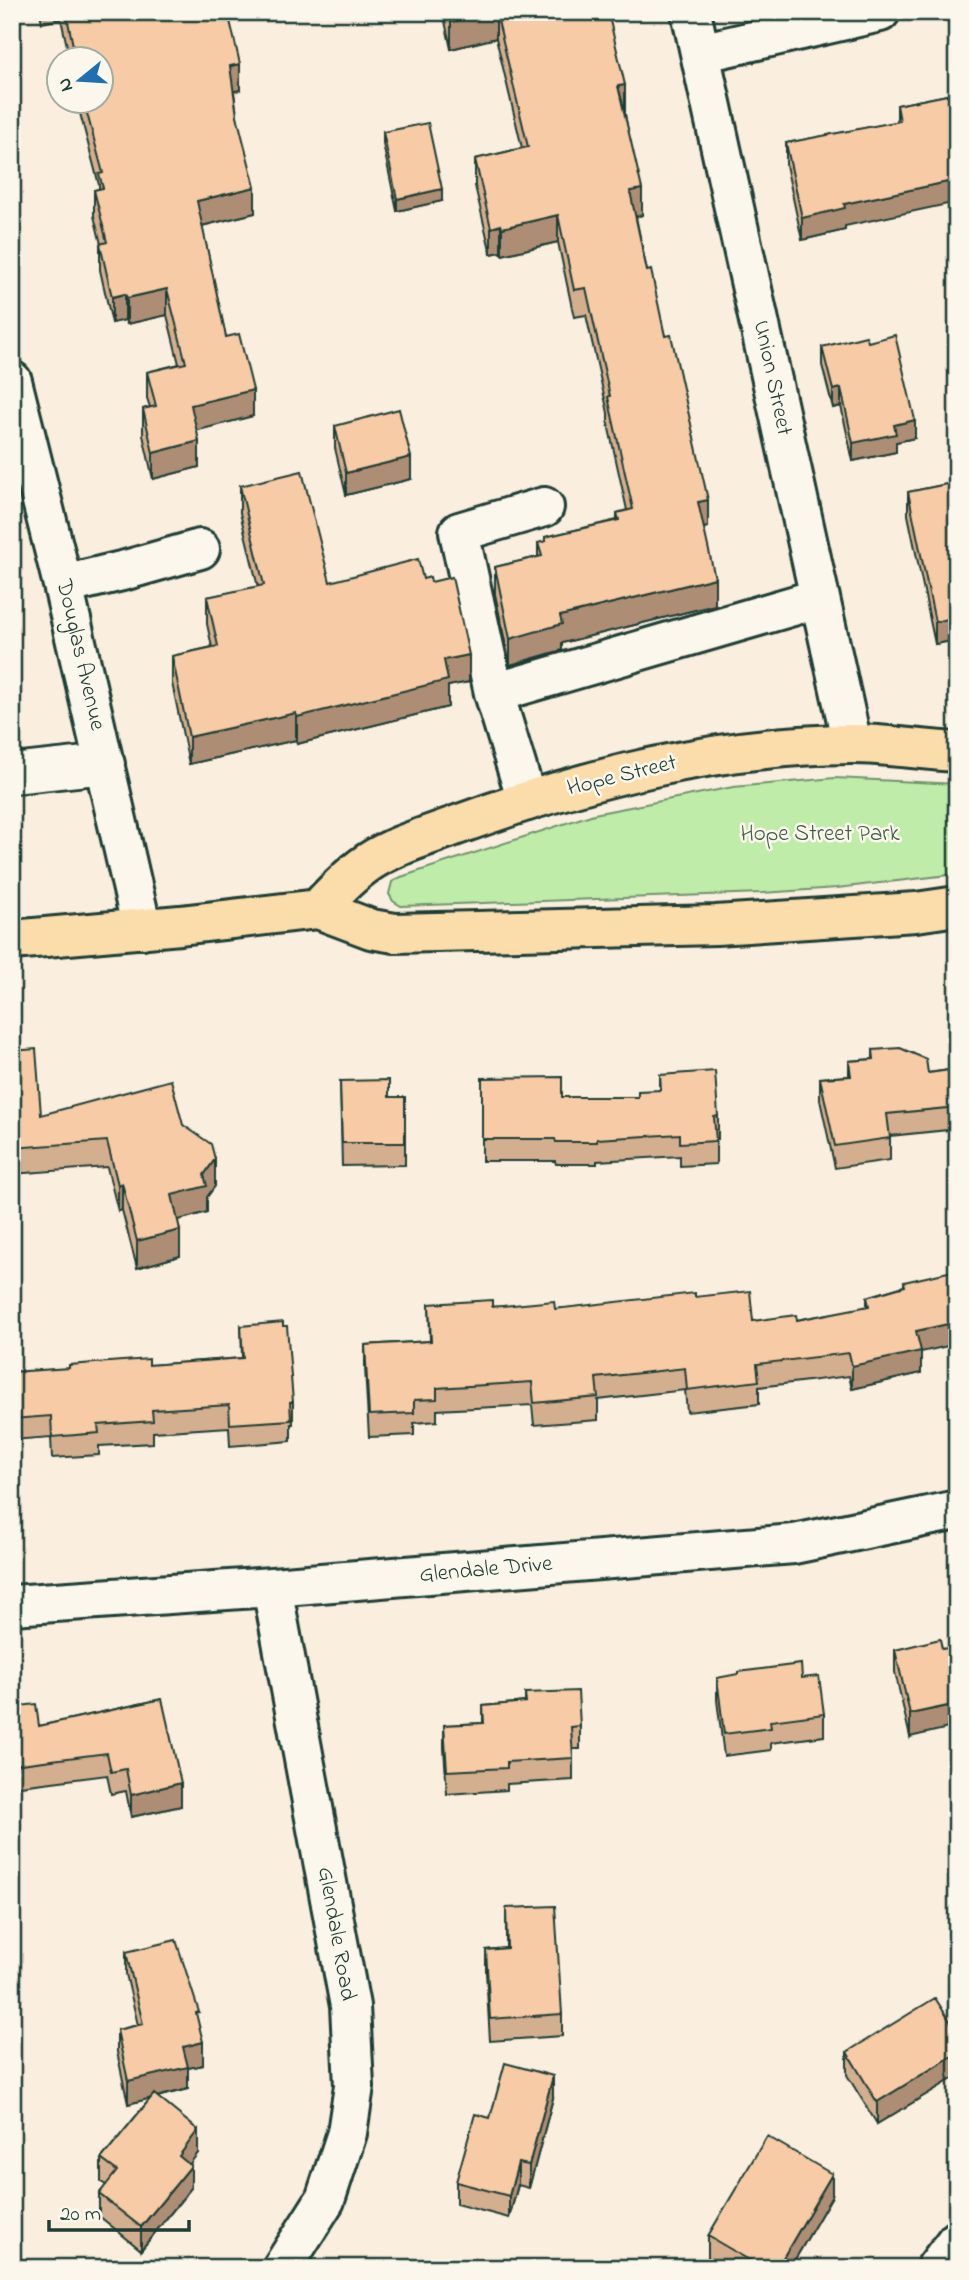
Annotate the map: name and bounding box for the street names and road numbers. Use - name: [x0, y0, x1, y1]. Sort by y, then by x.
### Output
- street label: Union Street: [744, 317, 800, 439]
- street label: Douglas Avenue: [45, 575, 114, 735]
- street label: Hope Street: [564, 746, 681, 806]
- street label: Glendale Drive: [418, 1548, 554, 1592]
- street label: Glendale Road: [308, 1865, 364, 2004]

